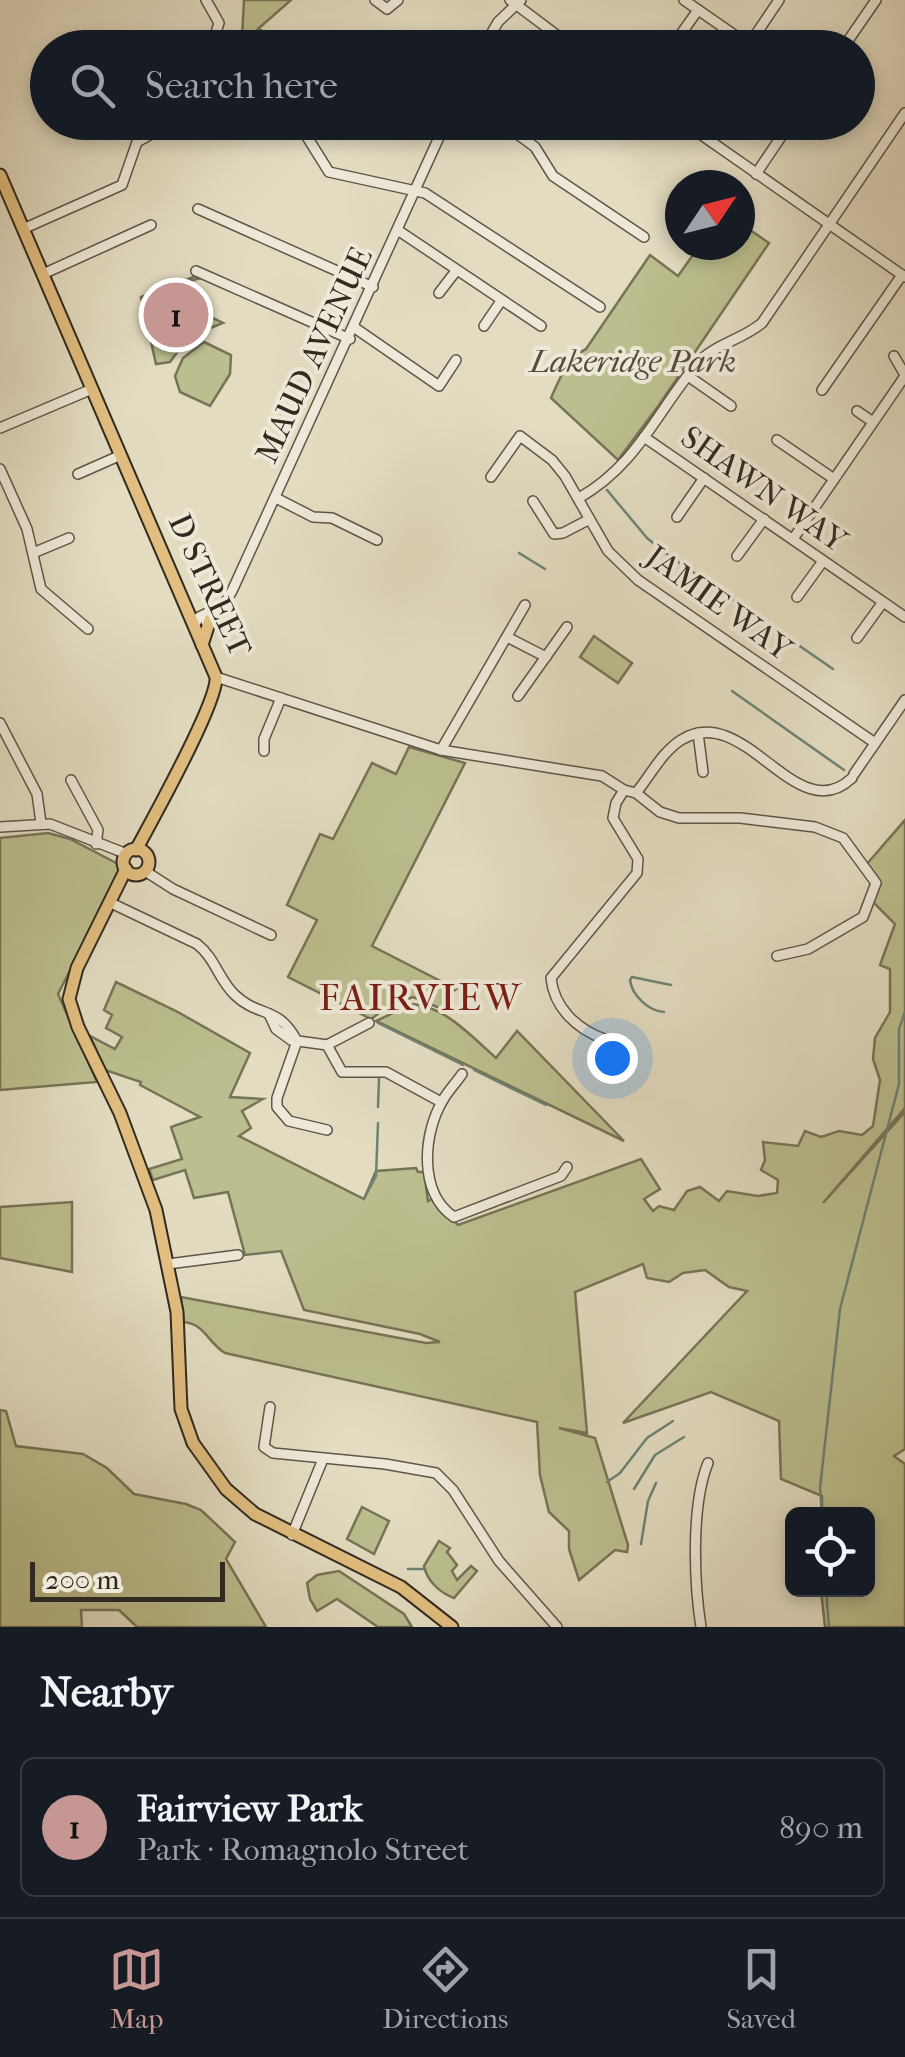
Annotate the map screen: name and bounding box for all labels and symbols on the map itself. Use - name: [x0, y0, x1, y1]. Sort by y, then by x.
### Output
- north arrow: [665, 170, 755, 260]
- street label: MAUD AVENUE: [248, 241, 380, 469]
- pin: 1: [144, 278, 208, 352]
- park label: Lakeridge Park: [528, 343, 736, 380]
- street label: SHAWN WAY: [674, 418, 855, 560]
- street label: D STREET: [161, 508, 259, 663]
- street label: JAMIE WAY: [636, 536, 800, 669]
- district label: FAIRVIEW: [319, 975, 523, 1020]
- your location: [587, 1033, 638, 1084]
- scale bar: [30, 1557, 225, 1602]

